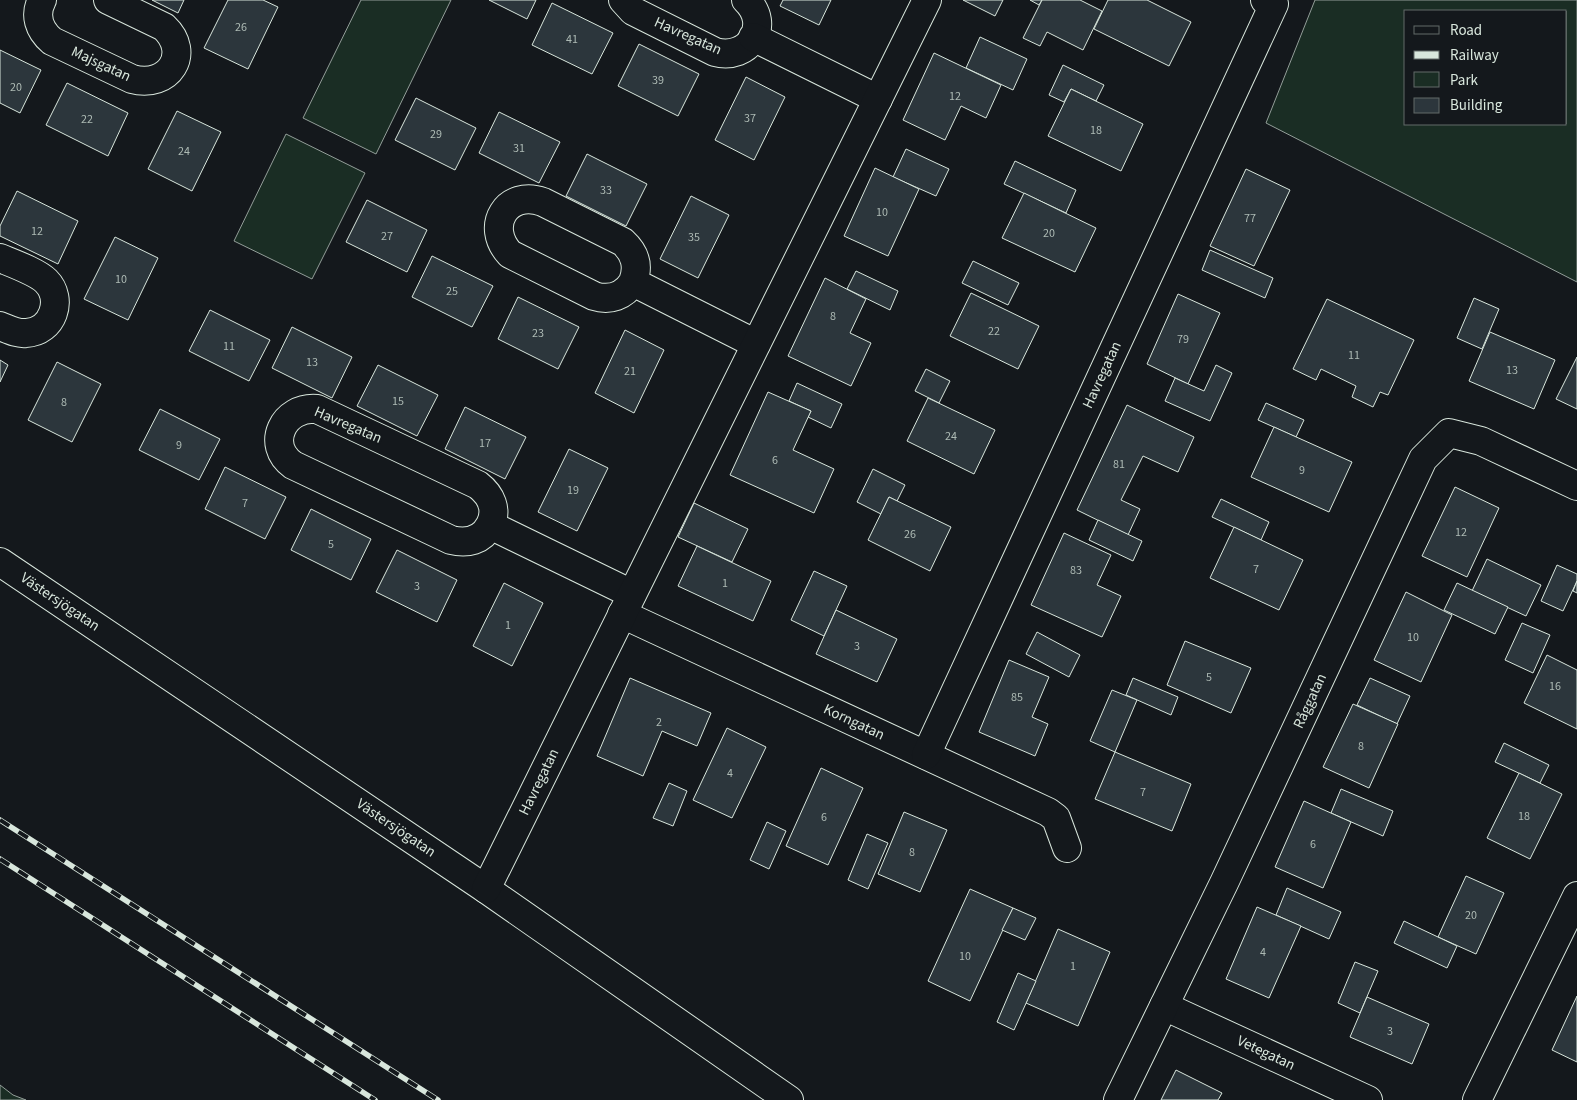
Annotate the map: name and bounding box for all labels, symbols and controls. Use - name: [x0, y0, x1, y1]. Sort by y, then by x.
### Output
- legend: [1404, 10, 1567, 125]
- street label: Havregatan: [651, 12, 725, 60]
- house number: 26: [235, 19, 247, 36]
- text: Road: [1450, 20, 1482, 41]
- house number: 41: [566, 31, 578, 48]
- street label: Majsgatan: [68, 41, 134, 87]
- text: Railway: [1450, 45, 1499, 66]
- text: Park: [1450, 70, 1479, 91]
- house number: 39: [652, 72, 664, 89]
- house number: 20: [10, 79, 22, 96]
- house number: 12: [949, 88, 961, 105]
- text: Building: [1450, 95, 1503, 116]
- house number: 37: [744, 110, 756, 127]
- house number: 22: [81, 111, 93, 128]
- house number: 18: [1090, 122, 1102, 139]
- house number: 29: [430, 126, 442, 143]
- house number: 31: [513, 140, 525, 157]
- house number: 24: [178, 143, 190, 160]
- house number: 33: [600, 182, 612, 199]
- house number: 10: [876, 204, 888, 221]
- house number: 77: [1244, 210, 1256, 227]
- house number: 12: [31, 223, 43, 240]
- house number: 20: [1043, 225, 1055, 242]
- house number: 27: [381, 228, 393, 245]
- house number: 35: [688, 229, 700, 246]
- house number: 10: [115, 271, 127, 288]
- house number: 25: [446, 283, 458, 300]
- house number: 8: [830, 308, 836, 325]
- house number: 22: [988, 323, 1000, 340]
- house number: 23: [532, 325, 544, 342]
- house number: 79: [1177, 331, 1189, 348]
- house number: 11: [223, 338, 235, 355]
- street label: Havregatan: [1077, 338, 1127, 412]
- house number: 11: [1348, 347, 1360, 364]
- house number: 13: [306, 354, 318, 371]
- house number: 13: [1506, 362, 1518, 379]
- house number: 21: [624, 363, 636, 380]
- house number: 15: [392, 393, 404, 410]
- house number: 8: [61, 394, 67, 411]
- street label: Havregatan: [311, 401, 385, 449]
- house number: 24: [945, 428, 957, 445]
- house number: 17: [479, 435, 491, 452]
- house number: 9: [176, 437, 182, 454]
- house number: 6: [772, 452, 778, 469]
- house number: 81: [1113, 456, 1125, 473]
- house number: 9: [1299, 462, 1305, 479]
- house number: 19: [567, 482, 579, 499]
- house number: 7: [242, 495, 248, 512]
- house number: 12: [1455, 524, 1467, 541]
- house number: 26: [904, 526, 916, 543]
- house number: 5: [328, 536, 334, 553]
- house number: 7: [1253, 561, 1259, 578]
- house number: 83: [1070, 562, 1082, 579]
- street label: Västersjögatan: [16, 568, 104, 636]
- house number: 1: [722, 575, 728, 592]
- house number: 3: [414, 578, 420, 595]
- house number: 1: [505, 617, 511, 634]
- house number: 10: [1407, 629, 1419, 646]
- house number: 3: [854, 638, 860, 655]
- house number: 5: [1206, 669, 1212, 686]
- street label: Råggatan: [1288, 670, 1332, 732]
- house number: 16: [1549, 678, 1561, 695]
- house number: 85: [1011, 689, 1023, 706]
- street label: Korngatan: [820, 699, 888, 745]
- house number: 2: [656, 714, 662, 731]
- house number: 8: [1358, 738, 1364, 755]
- street label: Havregatan: [514, 745, 564, 819]
- house number: 4: [727, 765, 733, 782]
- house number: 7: [1140, 784, 1146, 801]
- street label: Västersjögatan: [352, 794, 440, 862]
- house number: 18: [1518, 808, 1530, 825]
- house number: 6: [821, 809, 827, 826]
- house number: 6: [1310, 836, 1316, 853]
- house number: 8: [909, 844, 915, 861]
- house number: 20: [1465, 907, 1477, 924]
- house number: 4: [1260, 944, 1266, 961]
- house number: 10: [959, 948, 971, 965]
- house number: 1: [1070, 958, 1076, 975]
- house number: 3: [1387, 1023, 1393, 1040]
- street label: Vetegatan: [1233, 1030, 1299, 1076]

